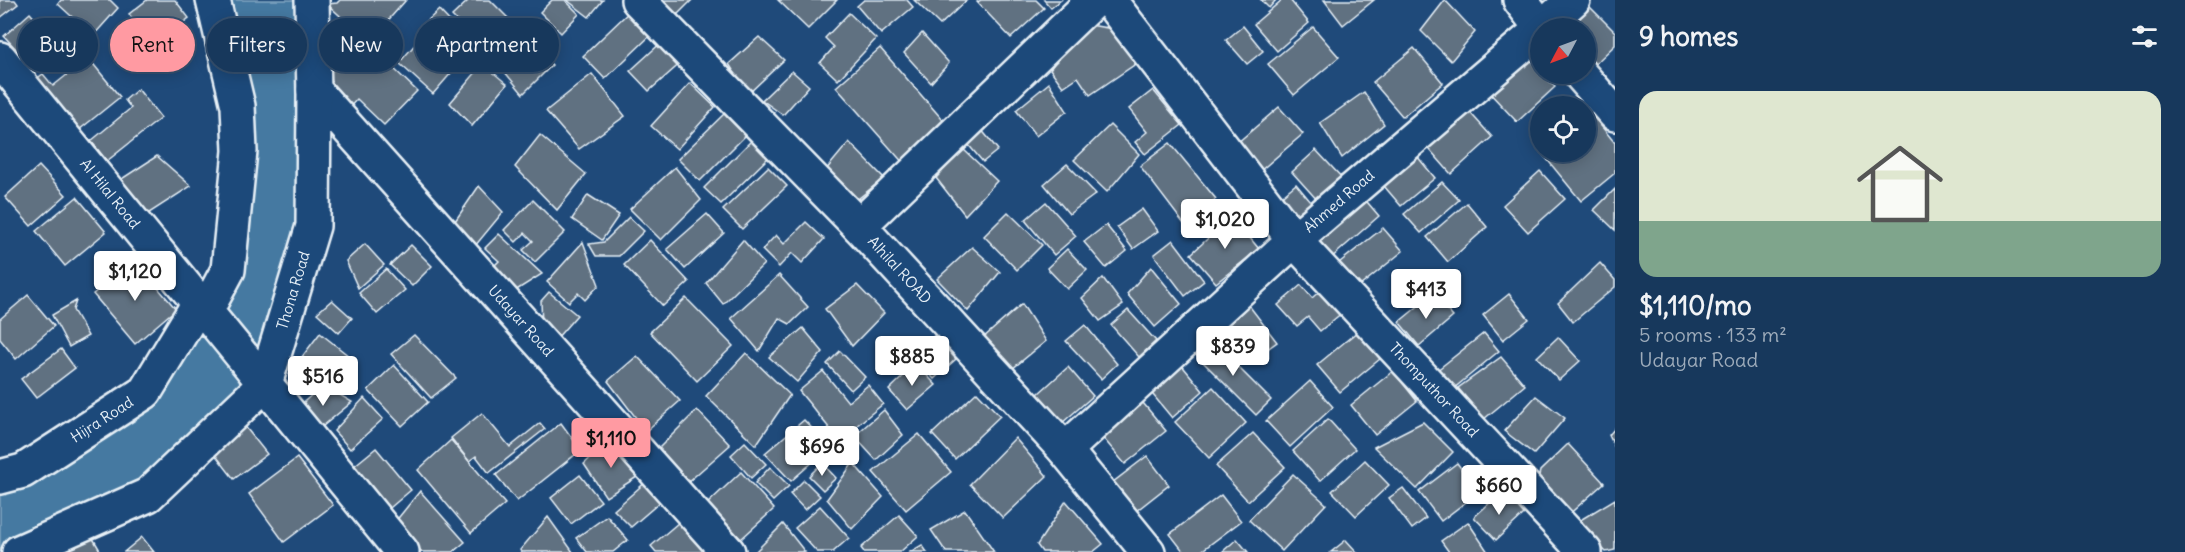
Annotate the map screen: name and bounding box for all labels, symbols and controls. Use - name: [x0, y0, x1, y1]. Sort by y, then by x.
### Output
- chip: Buy: [18, 18, 98, 72]
- chip: Rent: [110, 18, 195, 72]
- chip: Filters: [207, 18, 307, 72]
- chip: New: [319, 18, 403, 72]
- chip: Apartment: [415, 18, 559, 72]
- north arrow: [1530, 18, 1596, 84]
- map controls: [1530, 18, 1596, 162]
- text: 9 homes: [1639, 20, 1738, 53]
- icon: filters: [2128, 20, 2161, 53]
- button: locate: [1530, 96, 1596, 162]
- icon: home: [1846, 130, 1954, 238]
- street label: Al Hilal Road: [76, 155, 145, 233]
- street label: Ahmed Road: [1299, 165, 1378, 237]
- pin: $1,020: [1176, 199, 1274, 250]
- text: $1,020: [1195, 206, 1255, 231]
- street label: Alhilal ROAD: [864, 232, 936, 308]
- street label: Thona Road: [272, 249, 314, 332]
- pin: $1,120: [86, 251, 184, 302]
- text: $1,120: [108, 258, 162, 283]
- pin: $413: [1390, 269, 1462, 320]
- text: $413: [1405, 276, 1447, 301]
- street label: Udayar Road: [484, 281, 558, 360]
- text: $1,110/mo: [1639, 289, 1752, 322]
- text: 5 rooms · 133 m²: [1639, 322, 1787, 347]
- pin: $839: [1197, 326, 1269, 377]
- text: $839: [1210, 333, 1256, 358]
- pin: $885: [876, 336, 948, 387]
- street label: Thomputhor Road: [1385, 338, 1483, 441]
- text: $885: [889, 343, 935, 368]
- text: Udayar Road: [1639, 347, 1758, 372]
- pin: $516: [287, 356, 359, 407]
- text: $516: [302, 363, 344, 388]
- street label: Hijra Road: [67, 392, 137, 447]
- pin: $1,110: [562, 418, 660, 469]
- text: $1,110: [585, 425, 637, 450]
- pin: $696: [786, 426, 858, 477]
- text: $696: [799, 433, 845, 458]
- pin: $660: [1463, 465, 1535, 516]
- text: $660: [1475, 472, 1523, 497]

